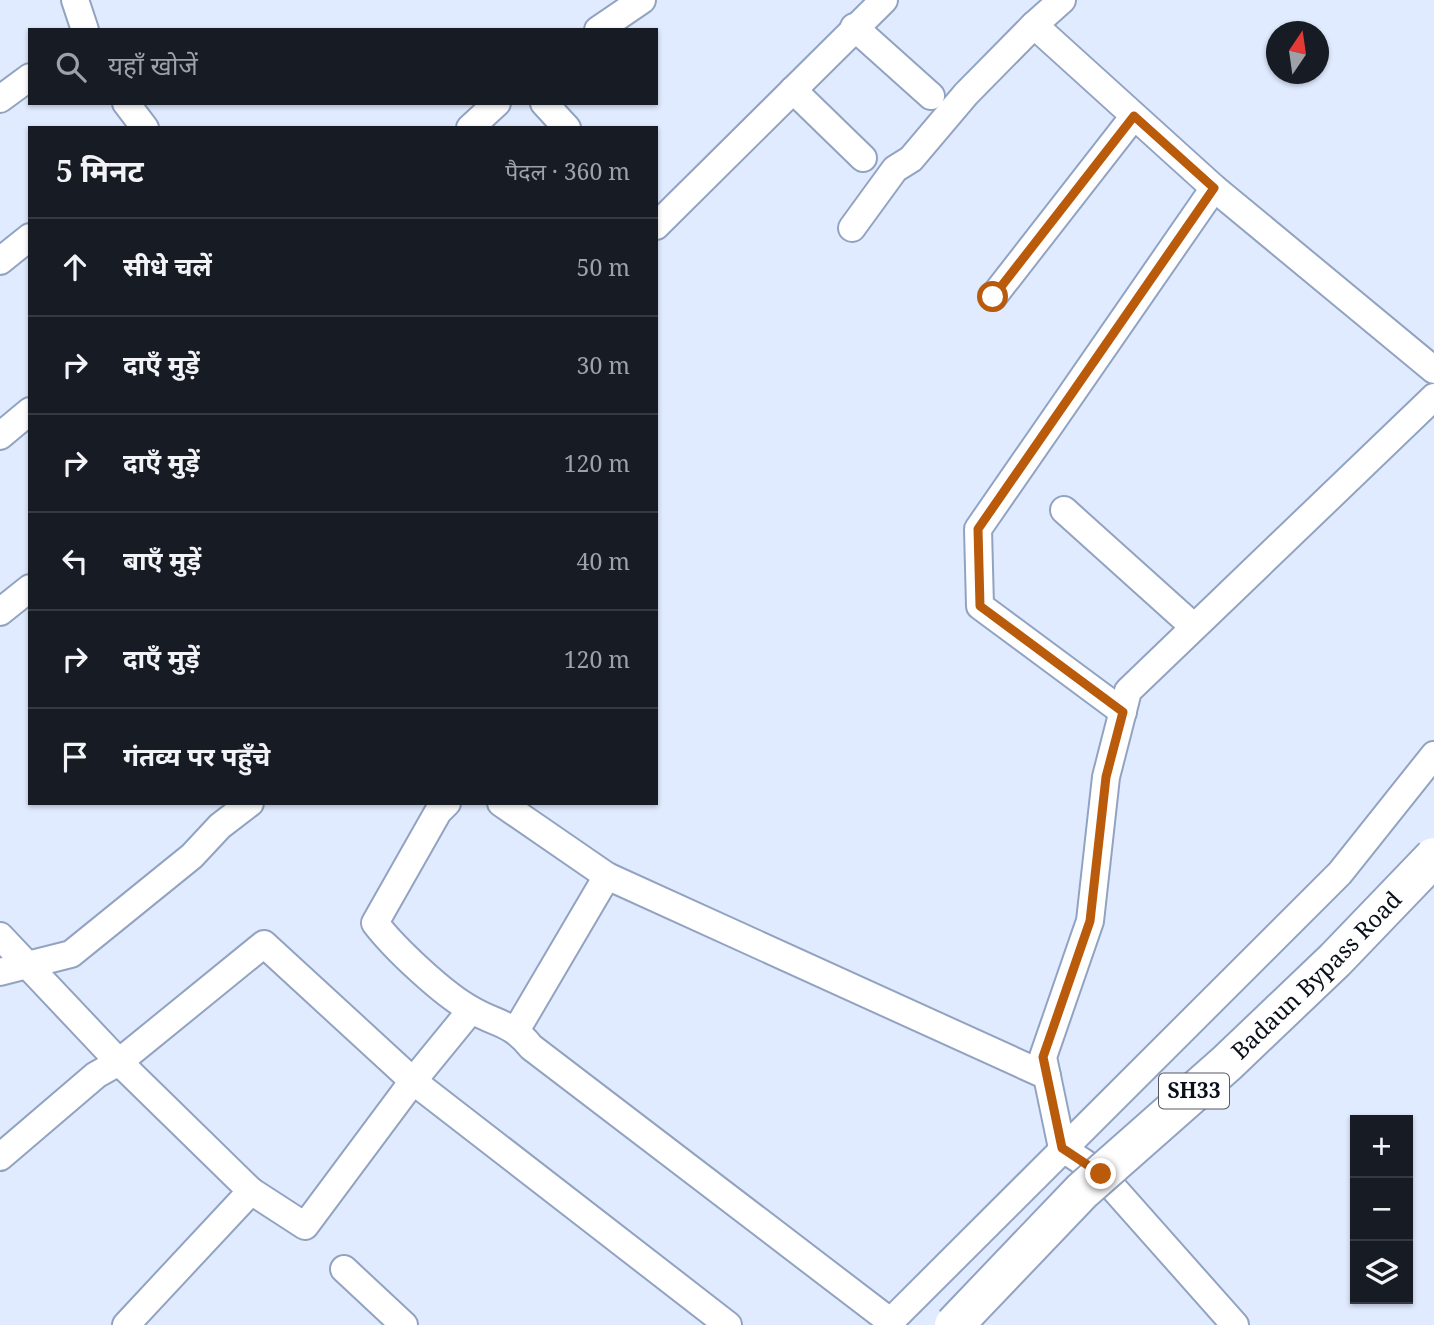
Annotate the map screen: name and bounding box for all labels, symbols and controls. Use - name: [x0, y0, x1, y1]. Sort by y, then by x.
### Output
- north arrow: [1266, 21, 1329, 84]
- search box: [28, 28, 658, 105]
- text: यहाँ खोजें: [108, 47, 198, 83]
- icon: search: [52, 48, 90, 86]
- text: 5 मिनट: [56, 150, 144, 191]
- text: पैदल · 360 m: [505, 155, 630, 187]
- icon: ahead: [56, 248, 94, 286]
- text: सीधे चलें: [123, 248, 212, 284]
- text: 50 m: [577, 251, 630, 283]
- route start: [977, 281, 1008, 312]
- icon: right: [56, 346, 94, 384]
- text: दाएँ मुड़ें: [123, 346, 200, 382]
- text: 30 m: [577, 349, 630, 381]
- icon: right: [56, 444, 94, 482]
- text: दाएँ मुड़ें: [123, 444, 200, 480]
- text: 120 m: [564, 447, 630, 479]
- icon: left: [56, 542, 94, 580]
- text: बाएँ मुड़ें: [123, 542, 201, 578]
- text: 40 m: [577, 545, 630, 577]
- icon: right: [56, 640, 94, 678]
- text: दाएँ मुड़ें: [123, 640, 200, 676]
- text: 120 m: [564, 643, 630, 675]
- icon: arrive: [56, 738, 94, 776]
- text: गंतव्य पर पहुँचे: [123, 738, 270, 774]
- street label: Badaun Bypass Road: [1224, 884, 1408, 1066]
- road number: SH33: [1159, 1074, 1229, 1108]
- map controls: [1350, 1115, 1413, 1304]
- button: +: [1350, 1115, 1413, 1178]
- route end: [1085, 1158, 1116, 1189]
- button: −: [1350, 1178, 1413, 1241]
- button: layers: [1350, 1241, 1413, 1304]

